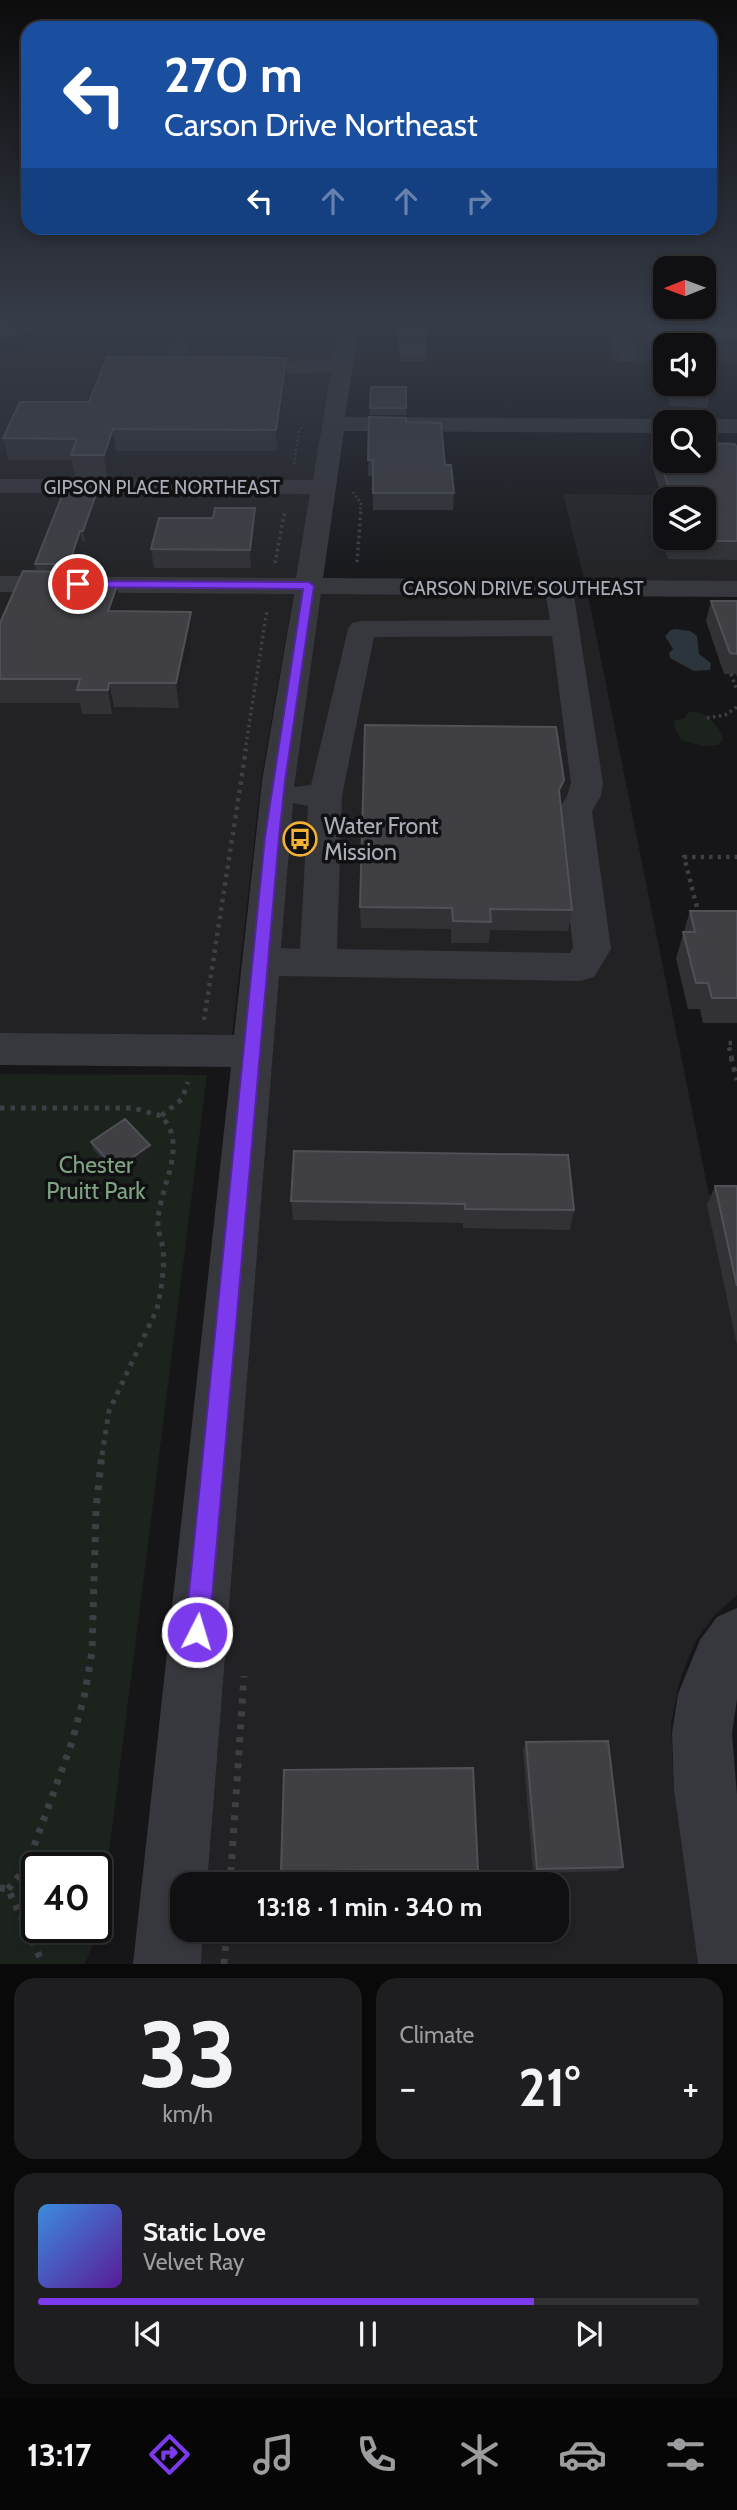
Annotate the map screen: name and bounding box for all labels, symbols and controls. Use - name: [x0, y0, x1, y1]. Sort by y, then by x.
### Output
- text: 270 m: [164, 45, 303, 104]
- icon: left: [49, 49, 140, 140]
- text: Carson Drive Northeast: [164, 105, 478, 144]
- icon: left: [241, 182, 279, 220]
- icon: ahead: [314, 182, 352, 220]
- icon: ahead: [387, 182, 425, 220]
- icon: right: [460, 182, 498, 220]
- north arrow: [653, 256, 716, 318]
- map controls: [653, 256, 716, 550]
- button: sound: [653, 333, 716, 396]
- button: search: [653, 410, 716, 473]
- street label: GIPSON PLACE NORTHEAST: [44, 476, 280, 499]
- button: layers: [653, 487, 716, 550]
- pin: [48, 554, 108, 614]
- icon: arrive: [59, 565, 97, 603]
- street label: CARSON DRIVE SOUTHEAST: [402, 577, 644, 600]
- place label: Water Front Mission: [324, 812, 439, 866]
- bus stop icon: Water Front Mission: [281, 820, 319, 858]
- park label: Chester Pruitt Park: [46, 1151, 146, 1205]
- position arrow: [160, 1595, 234, 1669]
- speed limit sign: 40: [21, 1852, 112, 1943]
- text: 13:18 · 1 min · 340 m: [257, 1891, 482, 1923]
- text: 33: [139, 1999, 237, 2110]
- text: Climate: [400, 2021, 474, 2049]
- text: 21°: [518, 2056, 580, 2119]
- text: −: [400, 2064, 416, 2111]
- text: +: [682, 2064, 699, 2111]
- text: km/h: [163, 2100, 213, 2128]
- text: Static Love: [143, 2216, 266, 2248]
- text: Velvet Ray: [143, 2248, 244, 2276]
- icon: previous: [129, 2315, 167, 2353]
- icon: pause: [349, 2315, 387, 2353]
- icon: next: [570, 2315, 608, 2353]
- icon: directions: [145, 2430, 194, 2479]
- icon: music: [249, 2430, 298, 2479]
- icon: phone: [352, 2430, 401, 2479]
- icon: climate: [455, 2430, 504, 2479]
- icon: car: [558, 2430, 607, 2479]
- icon: filters: [661, 2430, 710, 2479]
- text: 13:17: [27, 2435, 91, 2474]

